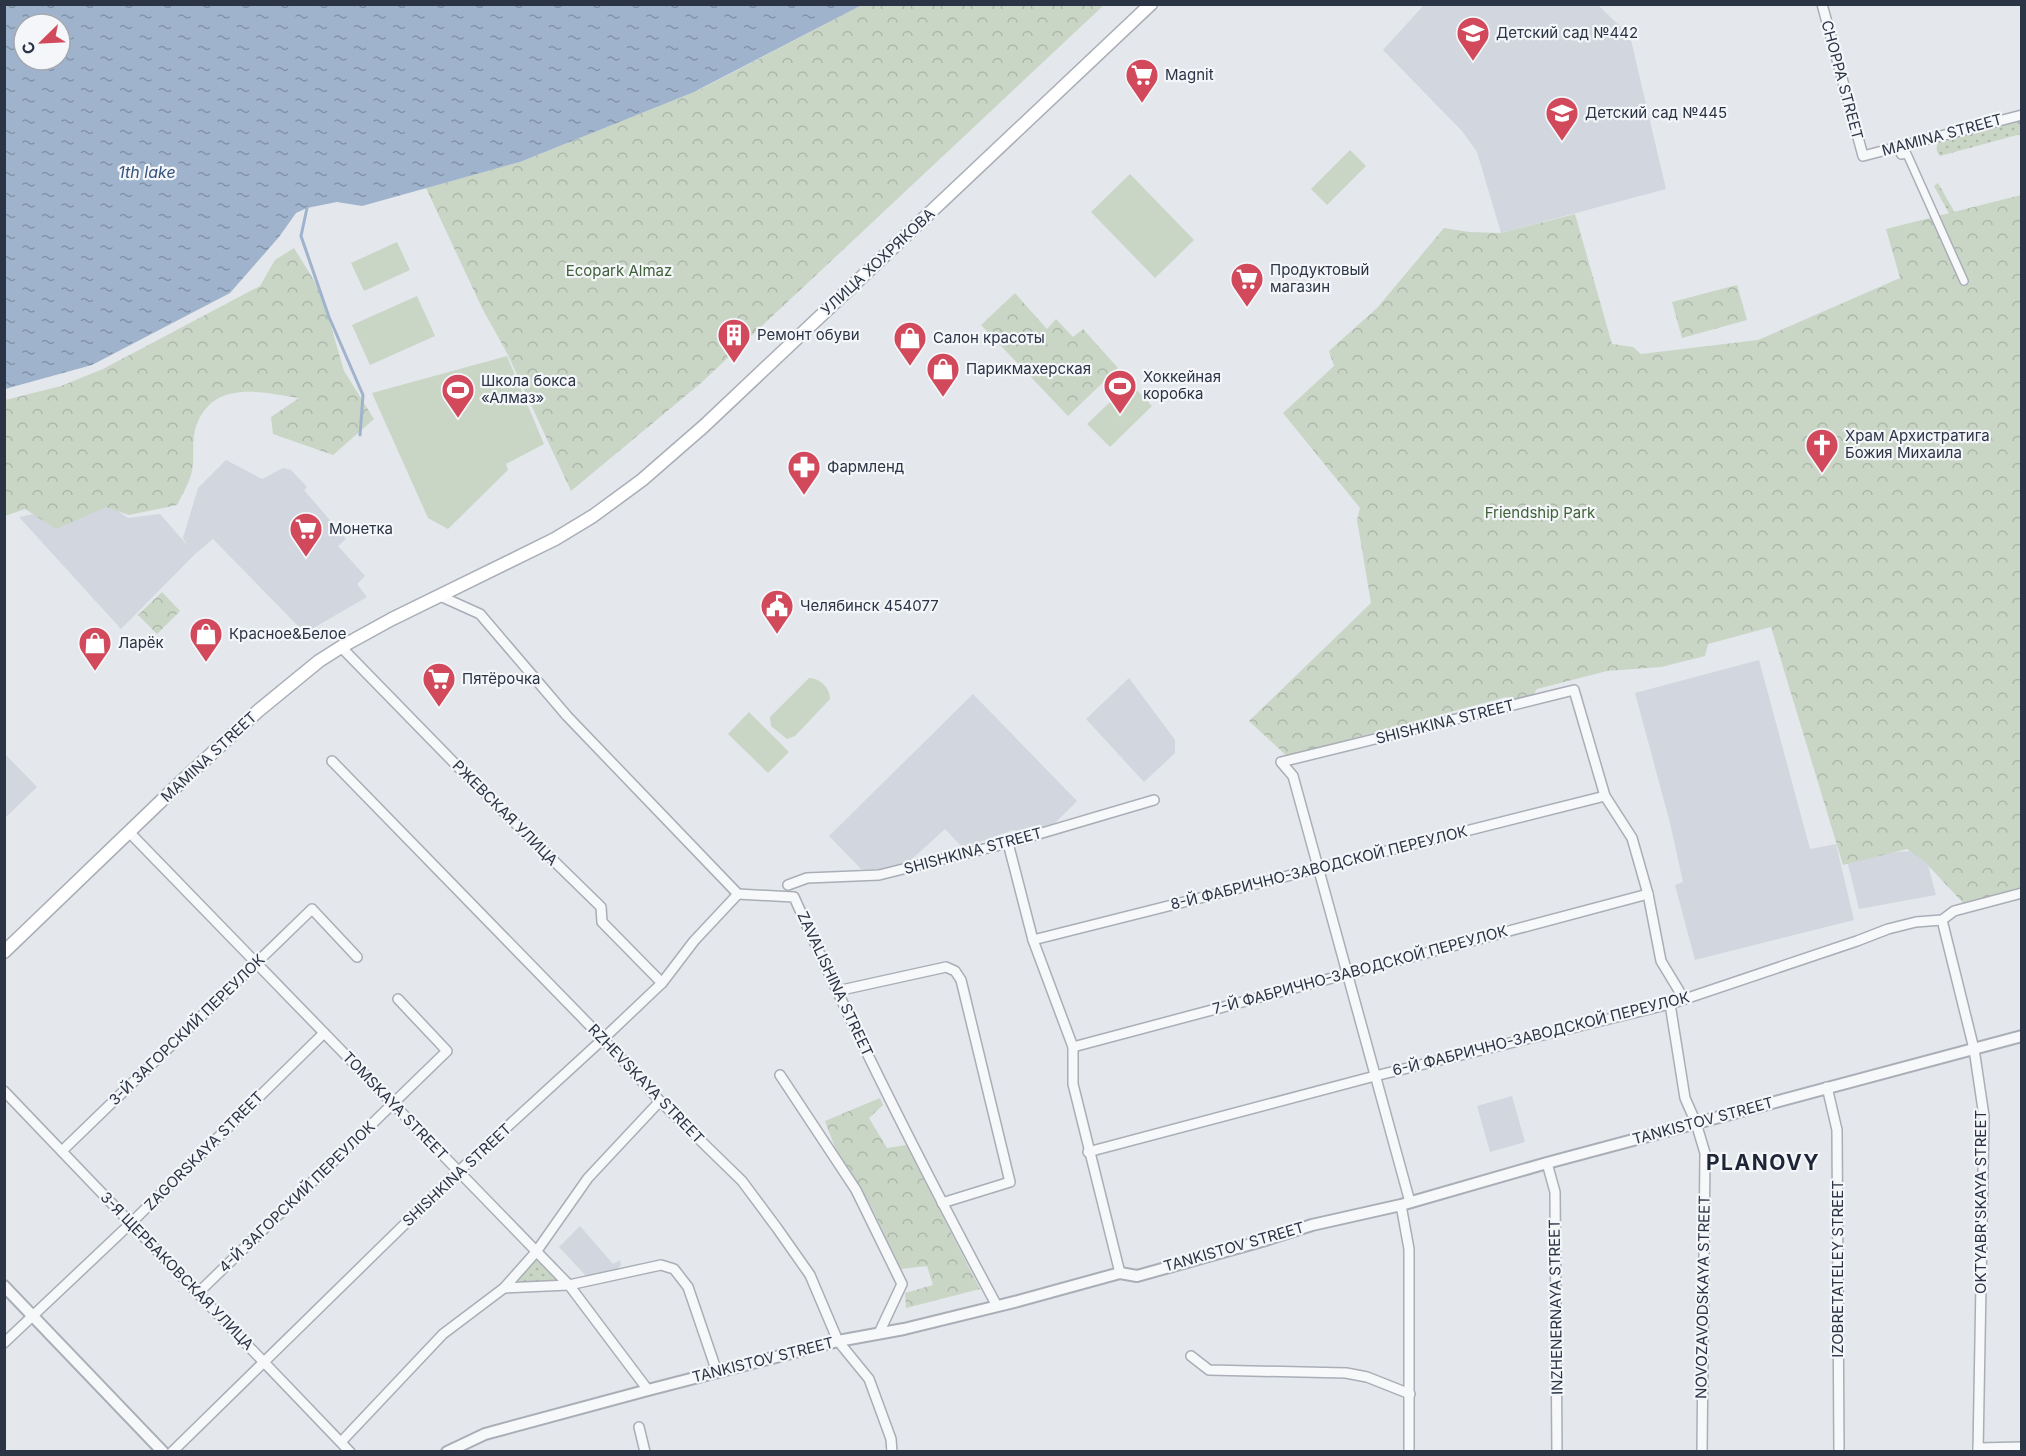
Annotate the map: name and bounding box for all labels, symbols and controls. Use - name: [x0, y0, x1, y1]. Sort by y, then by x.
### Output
- north arrow: [12, 12, 72, 72]
- school or university icon: Детский сад №442: [1455, 15, 1491, 62]
- street label: CHOPPA STREET: [1817, 18, 1868, 142]
- place label: Детский сад №442: [1496, 23, 1638, 42]
- text: С: [17, 38, 40, 58]
- supermarket icon: Magnit: [1124, 57, 1160, 104]
- place label: Magnit: [1165, 65, 1214, 84]
- school or university icon: Детский сад №445: [1544, 95, 1580, 142]
- place label: Детский сад №445: [1585, 103, 1727, 122]
- street label: MAMINA STREET: [1880, 109, 2004, 160]
- water label: 1th lake: [118, 162, 176, 182]
- street label: УЛИЦА ХОХРЯКОВА: [817, 204, 939, 319]
- place label: Продуктовый магазин: [1270, 260, 1369, 296]
- park label: Ecopark Almaz: [566, 261, 672, 280]
- supermarket icon: Продуктовый магазин: [1229, 261, 1265, 308]
- building icon: Ремонт обуви: [716, 317, 752, 364]
- shop icon: Салон красоты: [892, 320, 928, 367]
- place label: Ремонт обуви: [757, 325, 860, 344]
- place label: Салон красоты: [933, 328, 1045, 347]
- shop icon: Парикмахерская: [925, 351, 961, 398]
- place label: Парикмахерская: [966, 359, 1091, 378]
- place label: Хоккейная коробка: [1143, 367, 1221, 403]
- sports icon: Хоккейная коробка: [1102, 368, 1138, 415]
- place label: Школа бокса «Алмаз»: [481, 371, 576, 407]
- sports icon: Школа бокса «Алмаз»: [440, 372, 476, 419]
- place label: Храм Архистратига Божия Михаила: [1845, 426, 1990, 462]
- church icon: Храм Архистратига Божия Михаила: [1804, 427, 1840, 474]
- pharmacy icon: Фармленд: [786, 449, 822, 496]
- place label: Фармленд: [827, 457, 904, 476]
- park label: Friendship Park: [1485, 503, 1596, 522]
- supermarket icon: Монетка: [288, 511, 324, 558]
- place label: Монетка: [329, 519, 393, 538]
- public building icon: Челябинск 454077: [759, 588, 795, 635]
- place label: Челябинск 454077: [800, 596, 939, 615]
- shop icon: Красное&Белое: [188, 616, 224, 663]
- place label: Красное&Белое: [229, 624, 346, 643]
- shop icon: Ларёк: [77, 625, 113, 672]
- place label: Ларёк: [118, 633, 164, 652]
- supermarket icon: Пятёрочка: [421, 661, 457, 708]
- place label: Пятёрочка: [462, 669, 541, 688]
- street label: SHISHKINA STREET: [1374, 695, 1516, 748]
- street label: MAMINA STREET: [157, 707, 260, 806]
- street label: РЖЕВСКАЯ УЛИЦА: [449, 756, 562, 869]
- street label: 8-Й ФАБРИЧНО-ЗАВОДСКОЙ ПЕРЕУЛОК: [1168, 821, 1469, 914]
- street label: SHISHKINA STREET: [902, 823, 1044, 878]
- street label: ZAVALISHINA STREET: [793, 908, 878, 1060]
- street label: 7-Й ФАБРИЧНО-ЗАВОДСКОЙ ПЕРЕУЛОК: [1210, 921, 1509, 1018]
- street label: 3-Й ЗАГОРСКИЙ ПЕРЕУЛОК: [105, 950, 269, 1109]
- street label: 6-Й ФАБРИЧНО-ЗАВОДСКОЙ ПЕРЕУЛОК: [1390, 987, 1691, 1080]
- street label: RZHEVSKAYA STREET: [584, 1020, 708, 1147]
- street label: TOMSKAYA STREET: [339, 1047, 452, 1164]
- street label: ZAGORSKAYA STREET: [140, 1087, 267, 1214]
- street label: TANKISTOV STREET: [1630, 1093, 1775, 1148]
- street label: OKTYABR'SKAYA STREET: [1971, 1110, 1990, 1294]
- street label: 4-Й ЗАГОРСКИЙ ПЕРЕУЛОК: [215, 1117, 379, 1276]
- street label: SHISHKINA STREET: [398, 1119, 515, 1230]
- district label: PLANOVY: [1706, 1150, 1820, 1175]
- street label: IZOBRETATELEY STREET: [1828, 1180, 1847, 1358]
- street label: 3-Я ЩЕРБАКОВСКАЯ УЛИЦА: [97, 1188, 258, 1354]
- street label: NOVOZAVODSKAYA STREET: [1691, 1195, 1714, 1399]
- street label: TANKISTOV STREET: [1161, 1217, 1306, 1276]
- street label: INZHENERNAYA STREET: [1544, 1219, 1567, 1395]
- street label: TANKISTOV STREET: [690, 1333, 836, 1386]

